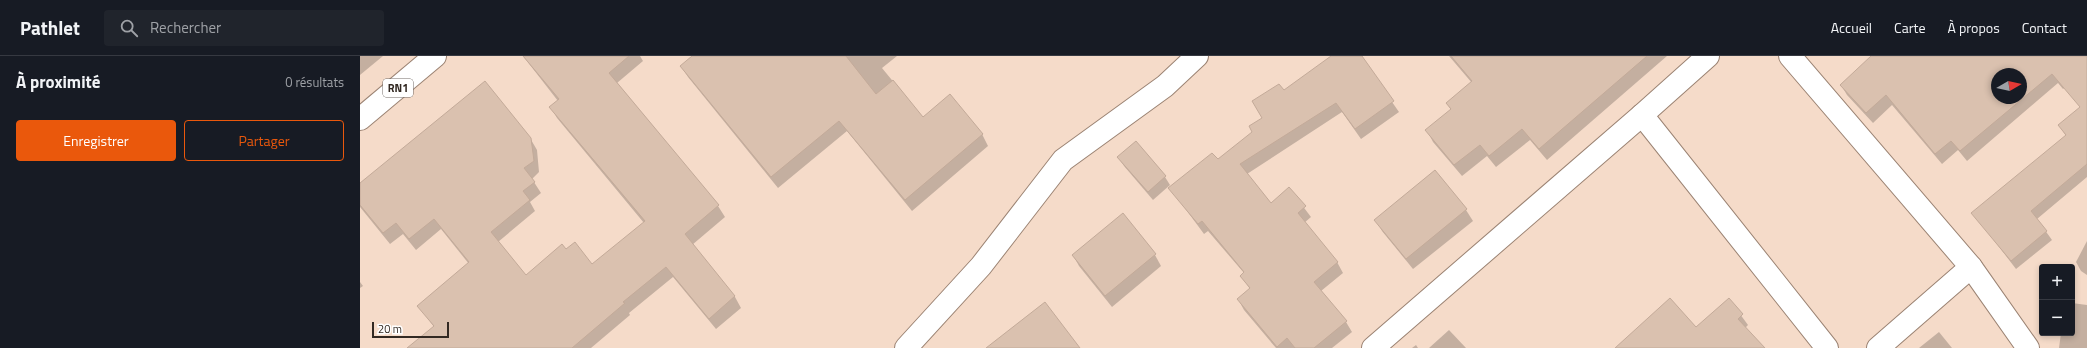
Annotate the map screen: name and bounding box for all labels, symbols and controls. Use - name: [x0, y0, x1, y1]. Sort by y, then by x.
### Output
- search box: [104, 10, 384, 46]
- text: Pathlet: [20, 13, 80, 42]
- text: Rechercher: [150, 16, 221, 39]
- icon: search: [118, 17, 140, 39]
- text: Accueil: [1831, 17, 1872, 38]
- text: Carte: [1894, 17, 1926, 38]
- text: À propos: [1948, 17, 2000, 38]
- text: Contact: [2022, 17, 2067, 38]
- north arrow: [1991, 68, 2027, 104]
- text: À proximité: [16, 69, 100, 95]
- text: 0 résultats: [285, 72, 344, 92]
- road number: RN1: [383, 79, 413, 97]
- button: Enregistrer: [16, 120, 176, 161]
- button: Partager: [184, 120, 344, 161]
- map controls: [2039, 264, 2075, 336]
- button: +: [2039, 264, 2075, 300]
- button: −: [2039, 300, 2075, 336]
- scale bar: [372, 320, 449, 339]
- text: 20 m: [378, 321, 402, 337]

